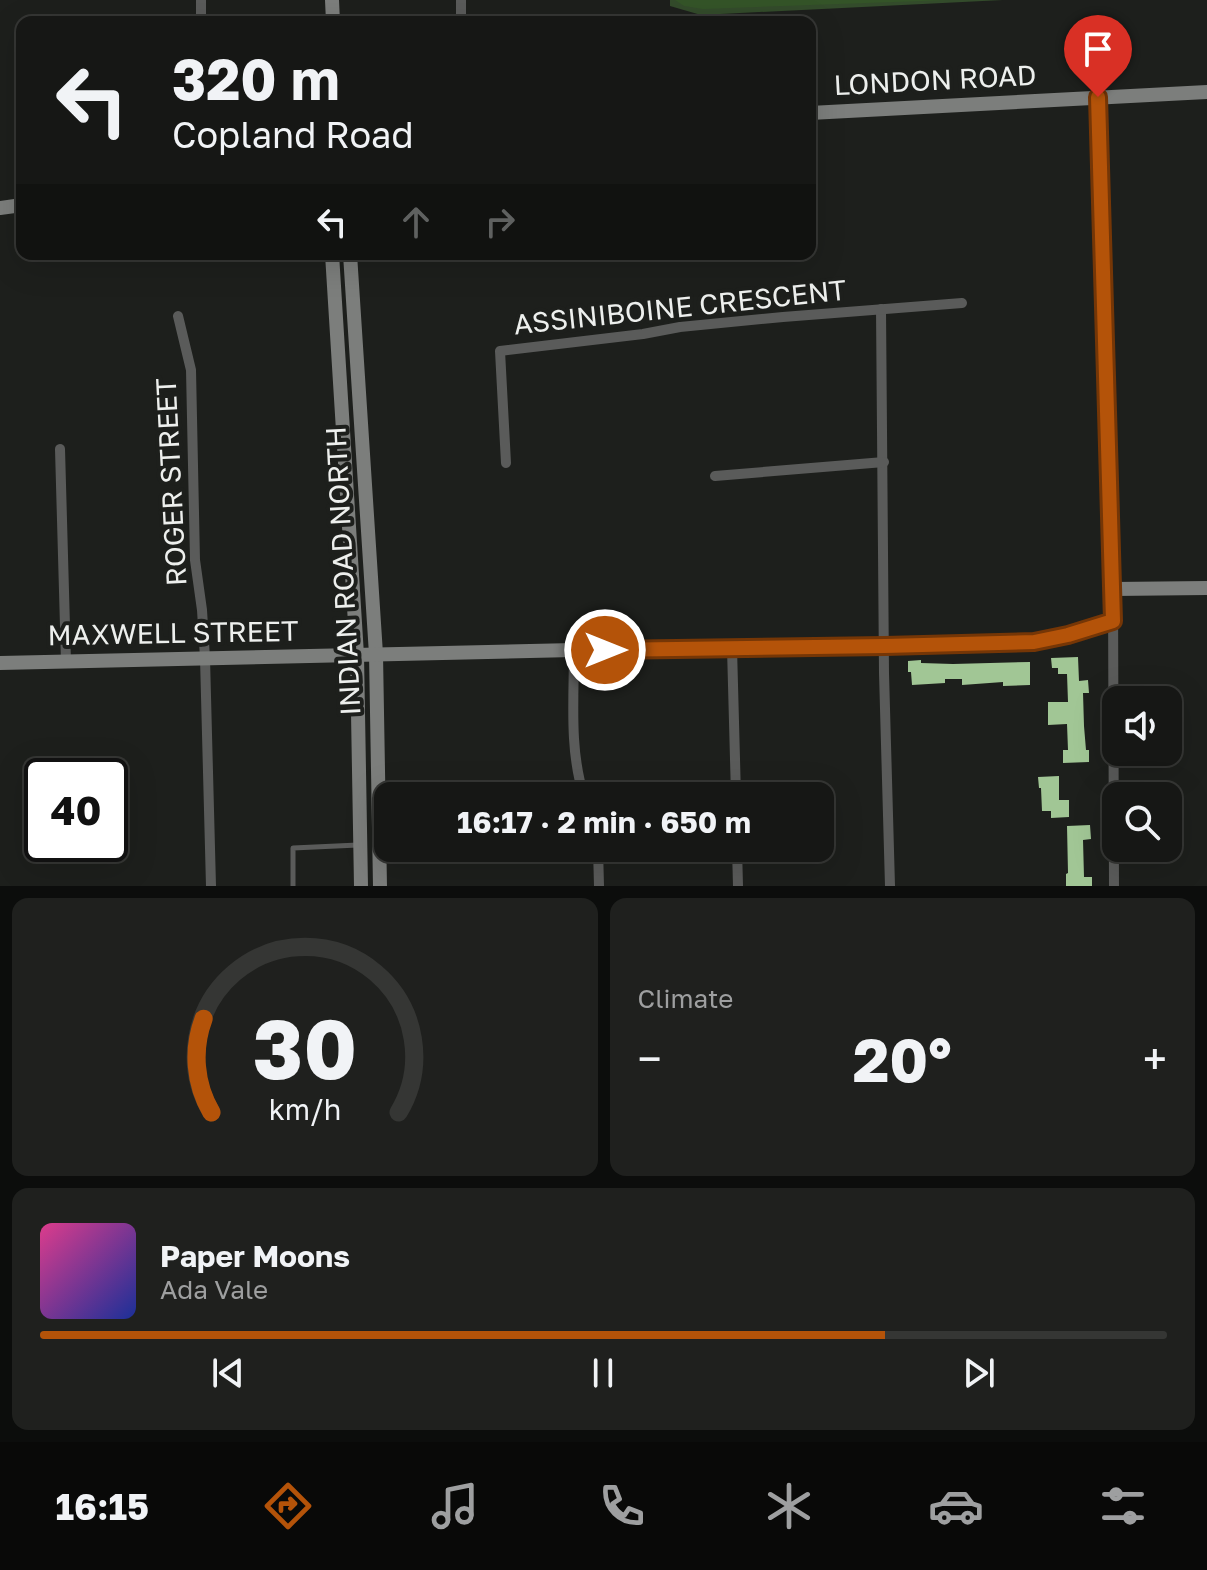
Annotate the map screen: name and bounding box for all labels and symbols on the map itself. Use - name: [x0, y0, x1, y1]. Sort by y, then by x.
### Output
- pin: [1064, 15, 1132, 97]
- street label: LONDON ROAD: [833, 58, 1037, 101]
- street label: ASSINIBOINE CRESCENT: [512, 273, 848, 340]
- street label: ROGER STREET: [149, 377, 192, 587]
- street label: INDIAN ROAD NORTH: [318, 426, 367, 716]
- position arrow: [563, 608, 647, 692]
- street label: MAXWELL STREET: [47, 614, 299, 651]
- speed limit sign: 40: [24, 758, 128, 862]

